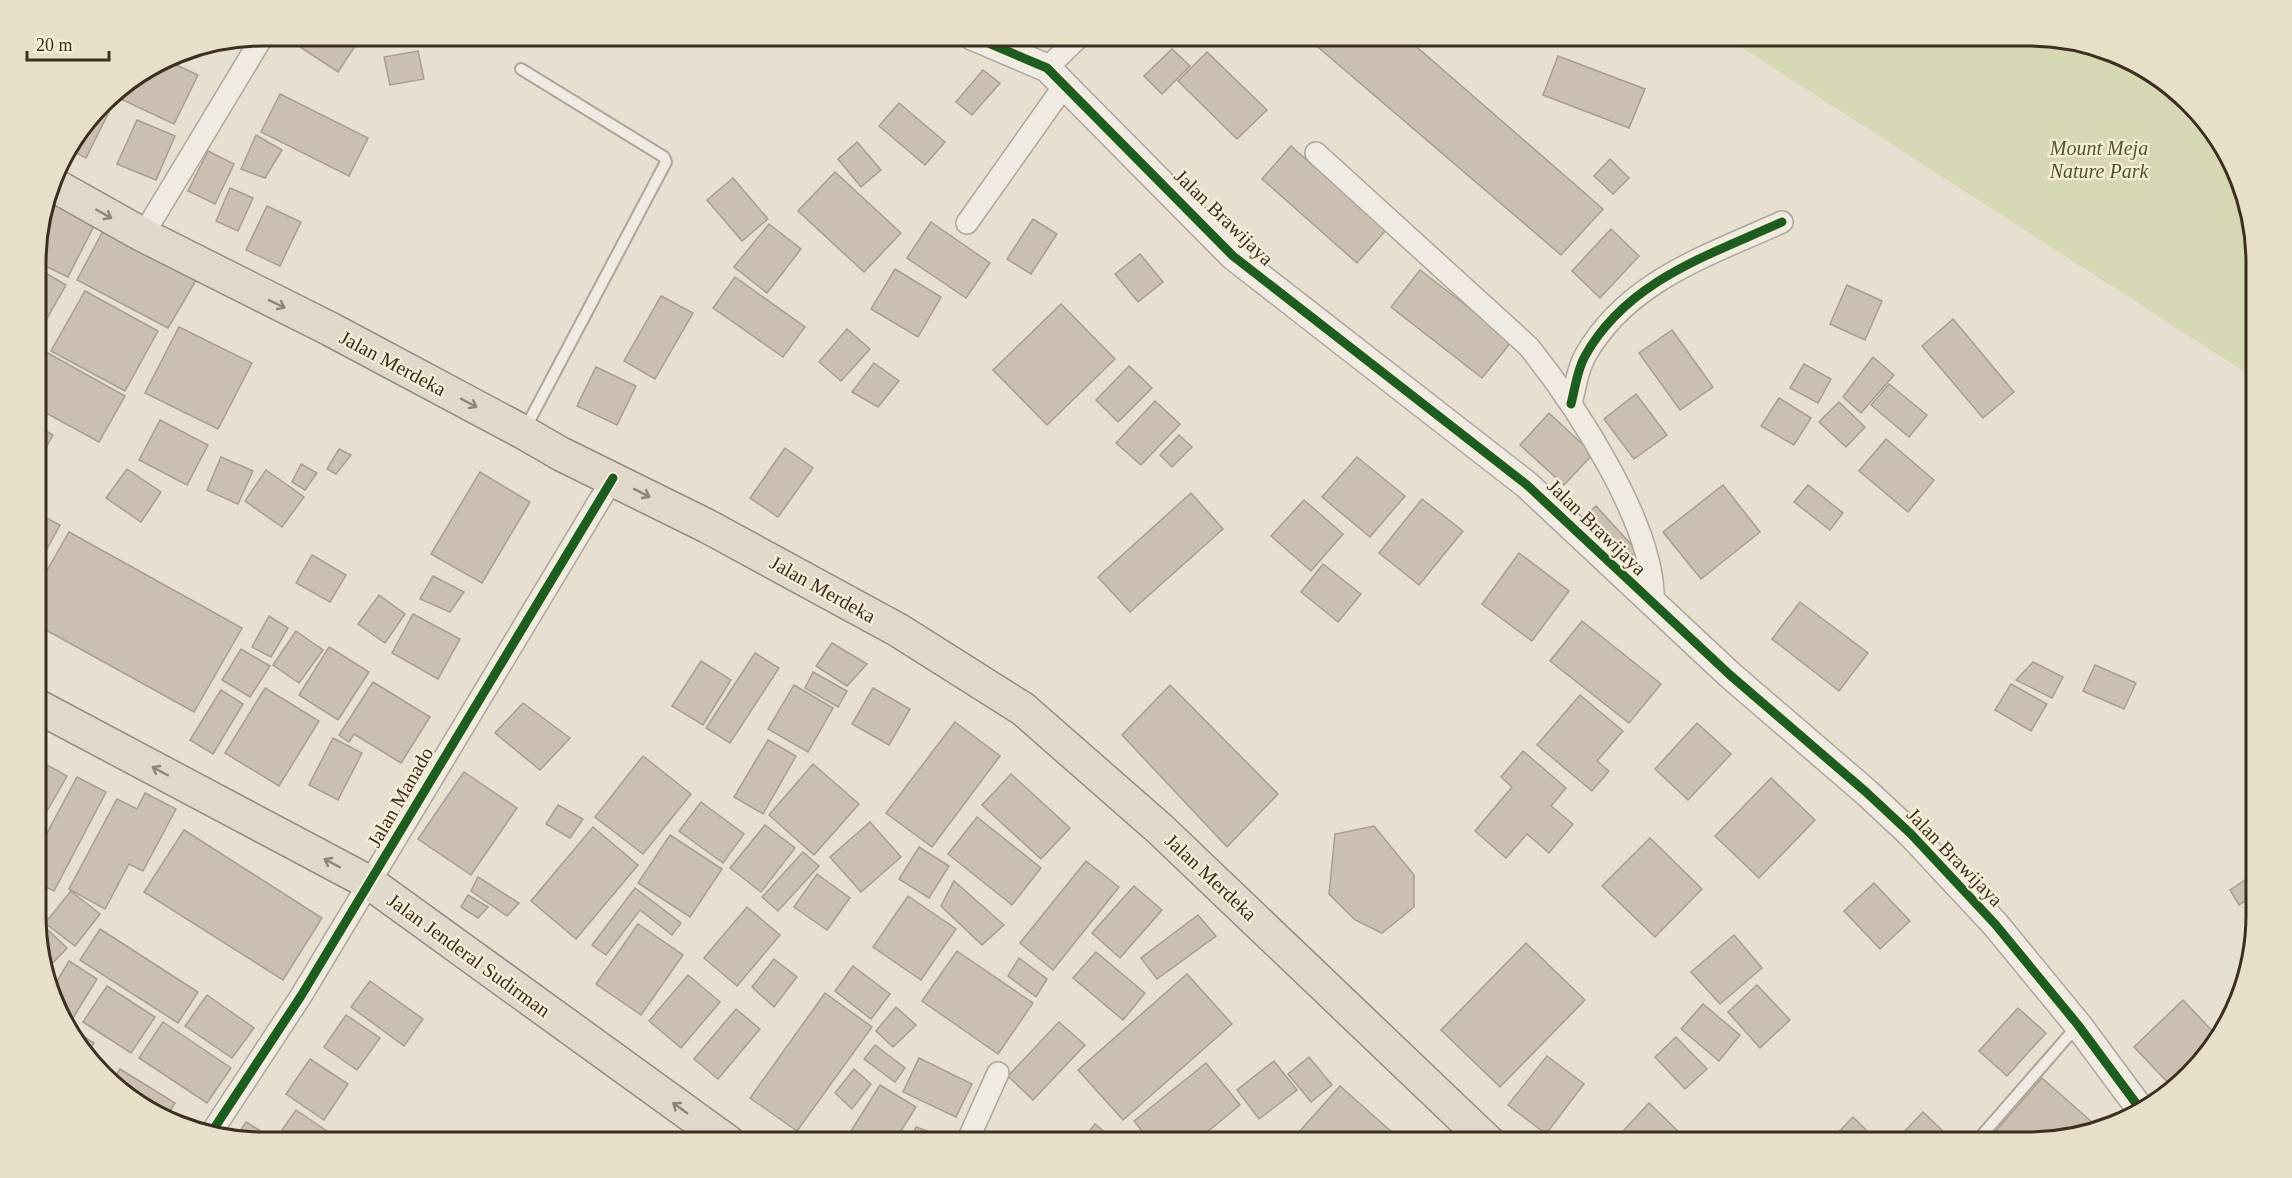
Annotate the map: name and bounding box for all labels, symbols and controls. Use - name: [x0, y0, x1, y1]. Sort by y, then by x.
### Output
- scale bar: [27, 24, 110, 62]
- text: 20 m: [36, 35, 73, 55]
- park label: Mount Meja Nature Park: [2049, 137, 2149, 182]
- street label: Jalan Brawijaya: [1170, 165, 1278, 270]
- one-way arrow: [96, 208, 113, 220]
- one-way arrow: [268, 299, 286, 310]
- street label: Jalan Merdeka: [336, 326, 450, 400]
- one-way arrow: [460, 397, 477, 409]
- street label: Jalan Brawijaya: [1543, 475, 1651, 580]
- one-way arrow: [633, 487, 650, 499]
- street label: Jalan Merdeka: [766, 551, 880, 627]
- street label: Jalan Manado: [363, 743, 437, 851]
- one-way arrow: [151, 765, 169, 777]
- street label: Jalan Brawijaya: [1902, 803, 2008, 912]
- street label: Jalan Merdeka: [1161, 829, 1261, 925]
- one-way arrow: [324, 857, 341, 869]
- street label: Jalan Jenderal Sudirman: [383, 889, 555, 1021]
- one-way arrow: [673, 1101, 689, 1114]

